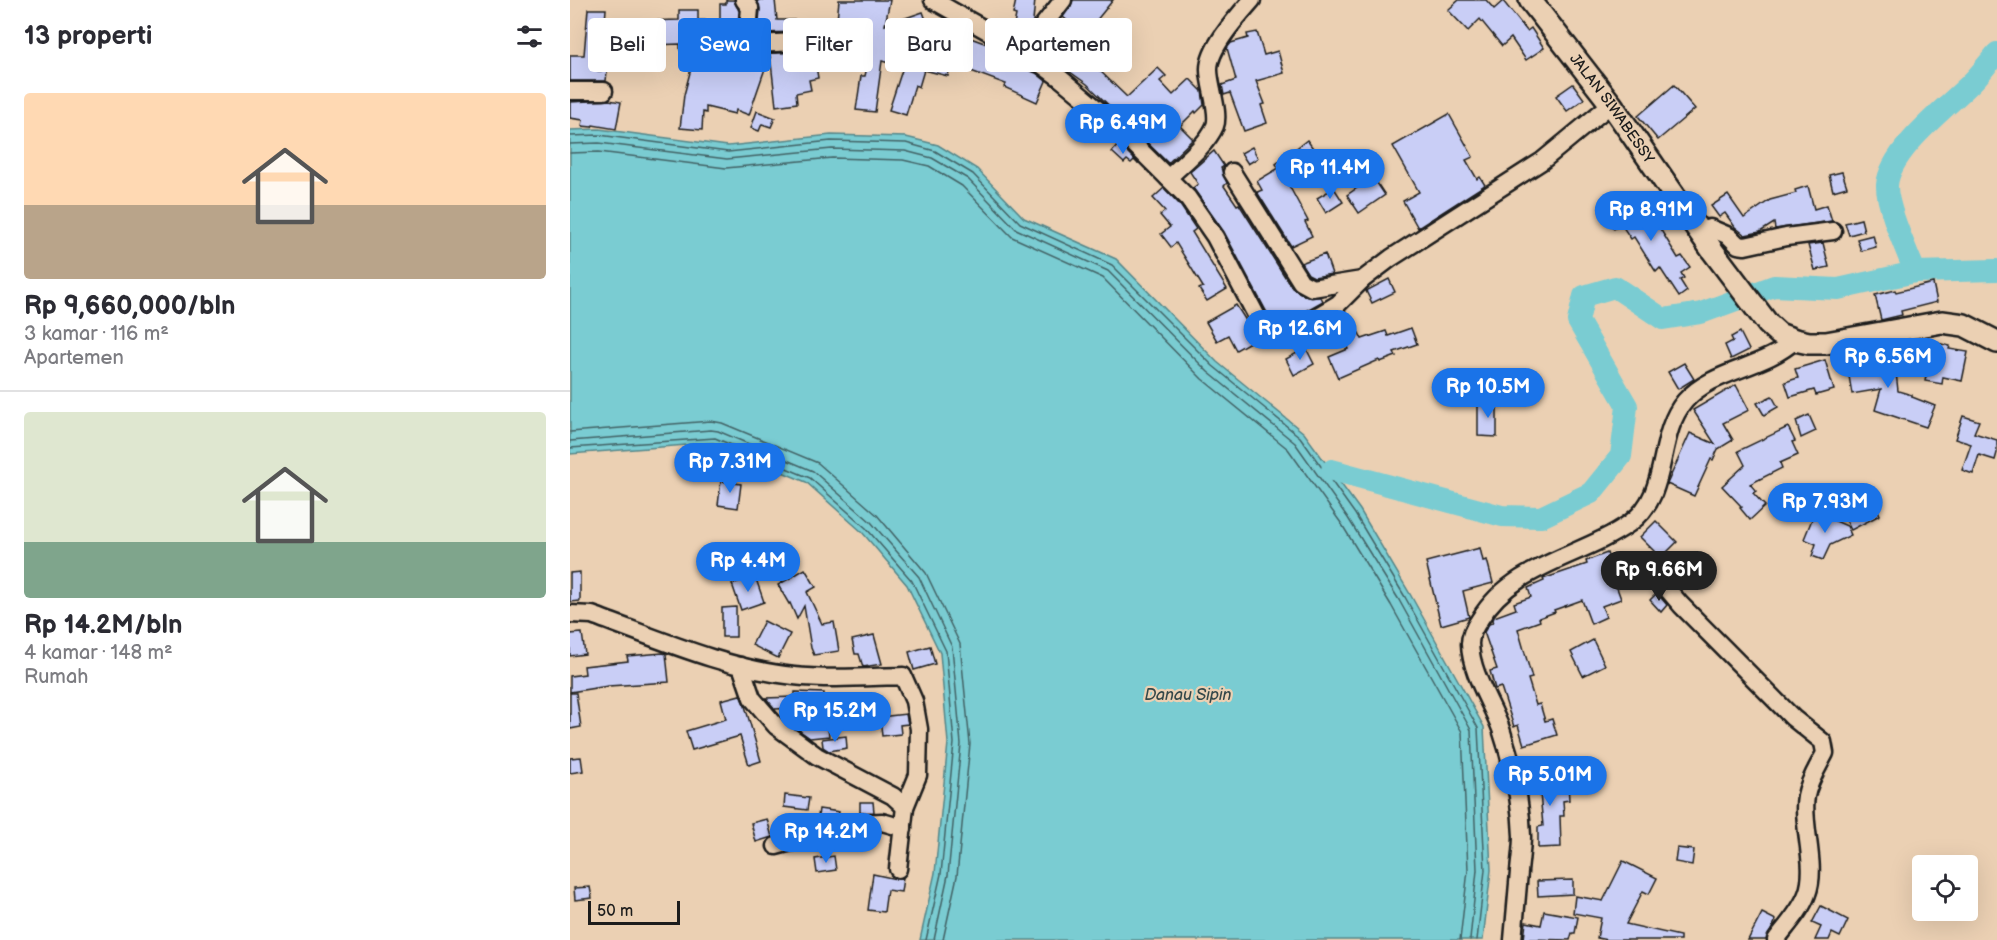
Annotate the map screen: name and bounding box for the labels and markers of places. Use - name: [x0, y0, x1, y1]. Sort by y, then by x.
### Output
- pin: Rp 6.49M: [1061, 104, 1185, 155]
- pin: Rp 11.4M: [1268, 149, 1392, 200]
- pin: Rp 8.91M: [1589, 191, 1713, 242]
- pin: Rp 12.6M: [1238, 310, 1362, 361]
- pin: Rp 6.56M: [1826, 338, 1950, 389]
- pin: Rp 10.5M: [1426, 368, 1550, 419]
- pin: Rp 7.31M: [668, 443, 792, 494]
- pin: Rp 7.93M: [1763, 483, 1887, 534]
- pin: Rp 4.4M: [693, 542, 803, 593]
- pin: Rp 9.66M: [1597, 551, 1721, 602]
- pin: Rp 15.2M: [773, 692, 897, 743]
- pin: Rp 5.01M: [1488, 756, 1612, 807]
- pin: Rp 14.2M: [764, 813, 888, 864]

